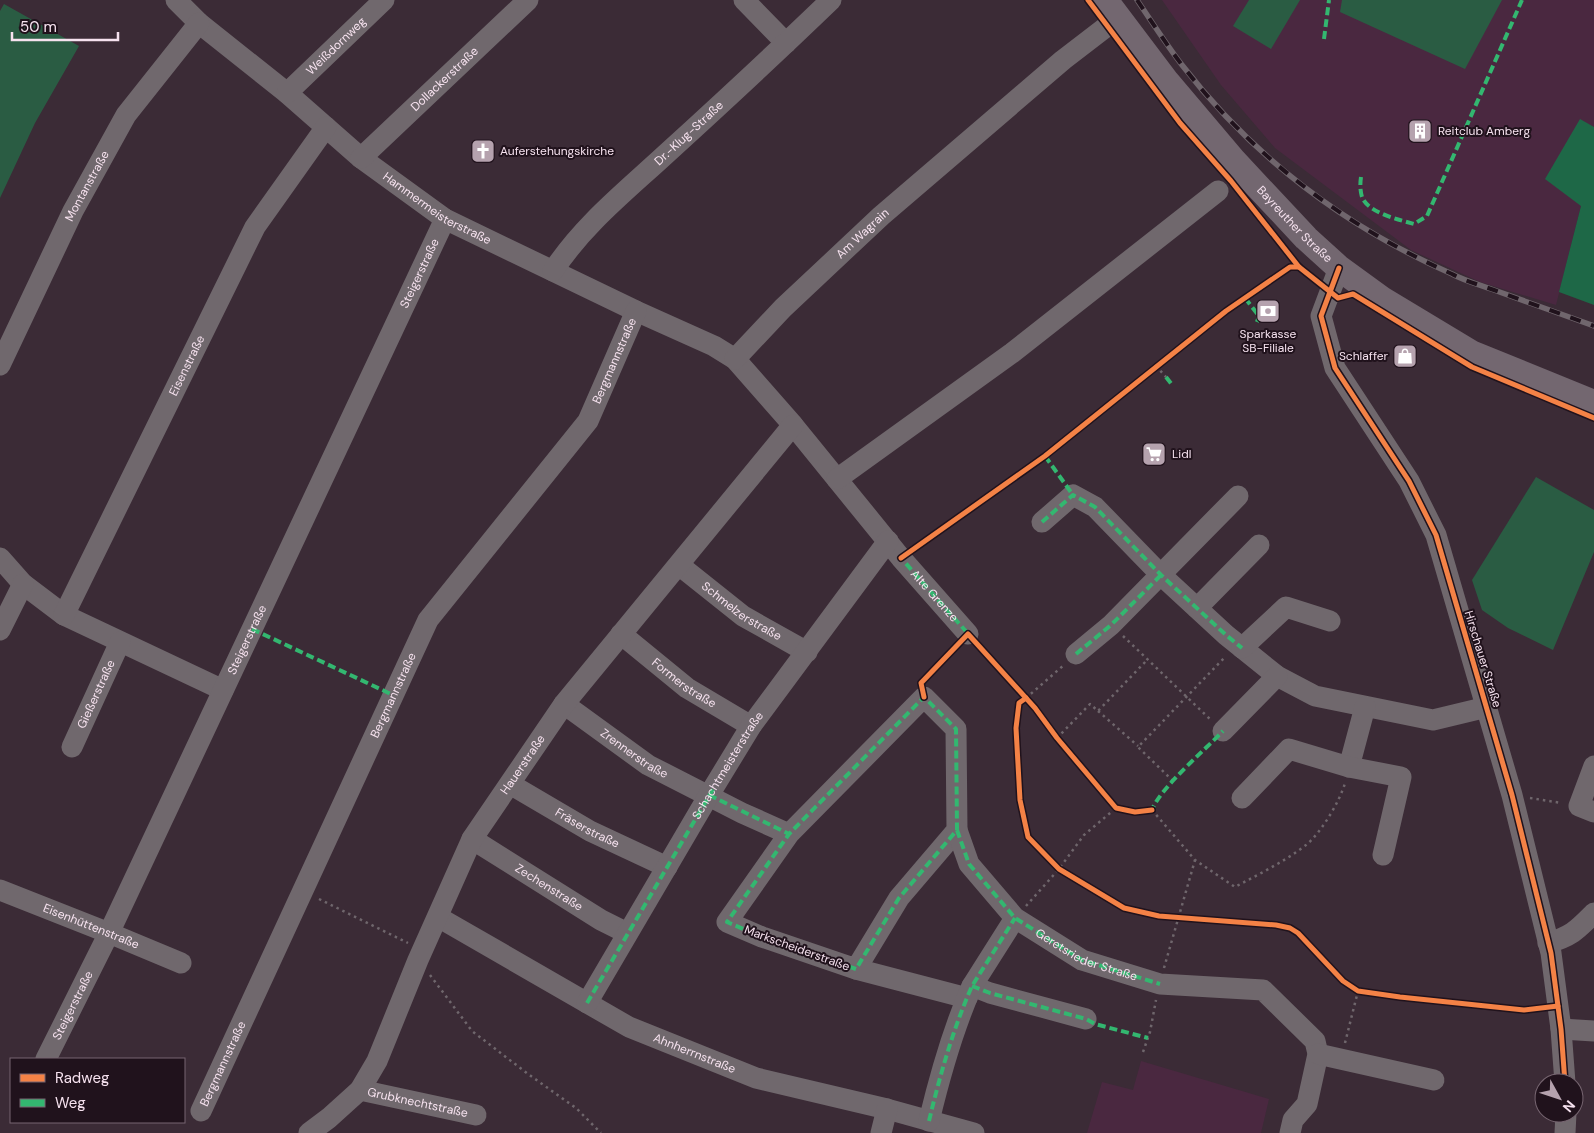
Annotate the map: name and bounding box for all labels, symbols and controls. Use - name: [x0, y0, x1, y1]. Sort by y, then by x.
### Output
- scale bar: [12, 10, 119, 42]
- street label: Weißdornweg: [303, 13, 370, 78]
- text: 50 m: [20, 17, 57, 37]
- street label: Dollackerstraße: [407, 43, 482, 115]
- street label: Dr.-Klug-Straße: [651, 97, 727, 169]
- building icon: Reitclub Amberg: [1407, 118, 1433, 144]
- place label: Reitclub Amberg: [1438, 123, 1530, 139]
- church icon: Auferstehungskirche: [470, 138, 496, 164]
- place label: Auferstehungskirche: [500, 143, 614, 159]
- street label: Montanstraße: [61, 148, 113, 224]
- street label: Hammermeisterstraße: [380, 168, 494, 248]
- street label: Bayreuther Straße: [1253, 182, 1336, 266]
- street label: Am Wagrain: [833, 205, 892, 262]
- street label: Steigerstraße: [396, 236, 443, 311]
- bank icon: Sparkasse SB-Filiale: [1255, 298, 1281, 324]
- street label: Bergmannstraße: [589, 315, 640, 406]
- place label: Sparkasse SB-Filiale: [1240, 326, 1297, 356]
- street label: Eisenstraße: [165, 333, 208, 398]
- shop icon: Schlaffer: [1392, 343, 1418, 369]
- place label: Schlaffer: [1339, 348, 1389, 364]
- supermarket icon: Lidl: [1141, 441, 1167, 467]
- place label: Lidl: [1172, 446, 1191, 462]
- street label: Alte Grenze: [907, 566, 962, 625]
- street label: Schmelzerstraße: [698, 578, 785, 644]
- street label: Steigerstraße: [224, 602, 270, 677]
- street label: Hirschauer Straße: [1461, 609, 1505, 709]
- street label: Bergmannstraße: [367, 650, 420, 740]
- street label: Formerstraße: [649, 654, 719, 712]
- street label: Gießerstraße: [73, 657, 119, 731]
- street label: Schachtmeisterstraße: [688, 708, 767, 822]
- street label: Zrennerstraße: [597, 725, 671, 782]
- street label: Hauerstraße: [497, 731, 549, 798]
- street label: Fräserstraße: [552, 804, 622, 852]
- street label: Zechenstraße: [512, 860, 586, 915]
- street label: Eisenhüttenstraße: [41, 900, 142, 953]
- street label: Markscheiderstraße: [742, 921, 852, 975]
- street label: Geretsrieder Straße: [1032, 925, 1139, 985]
- street label: Steigerstraße: [49, 968, 97, 1042]
- street label: Bergmannstraße: [196, 1018, 249, 1109]
- street label: Ahnherrnstraße: [651, 1030, 738, 1077]
- legend: [10, 1058, 185, 1123]
- text: Radweg: [55, 1068, 109, 1088]
- north arrow: [1534, 1073, 1584, 1123]
- street label: Grubknechtstraße: [366, 1084, 470, 1121]
- text: Weg: [55, 1093, 86, 1113]
- text: N: [1559, 1097, 1579, 1116]

